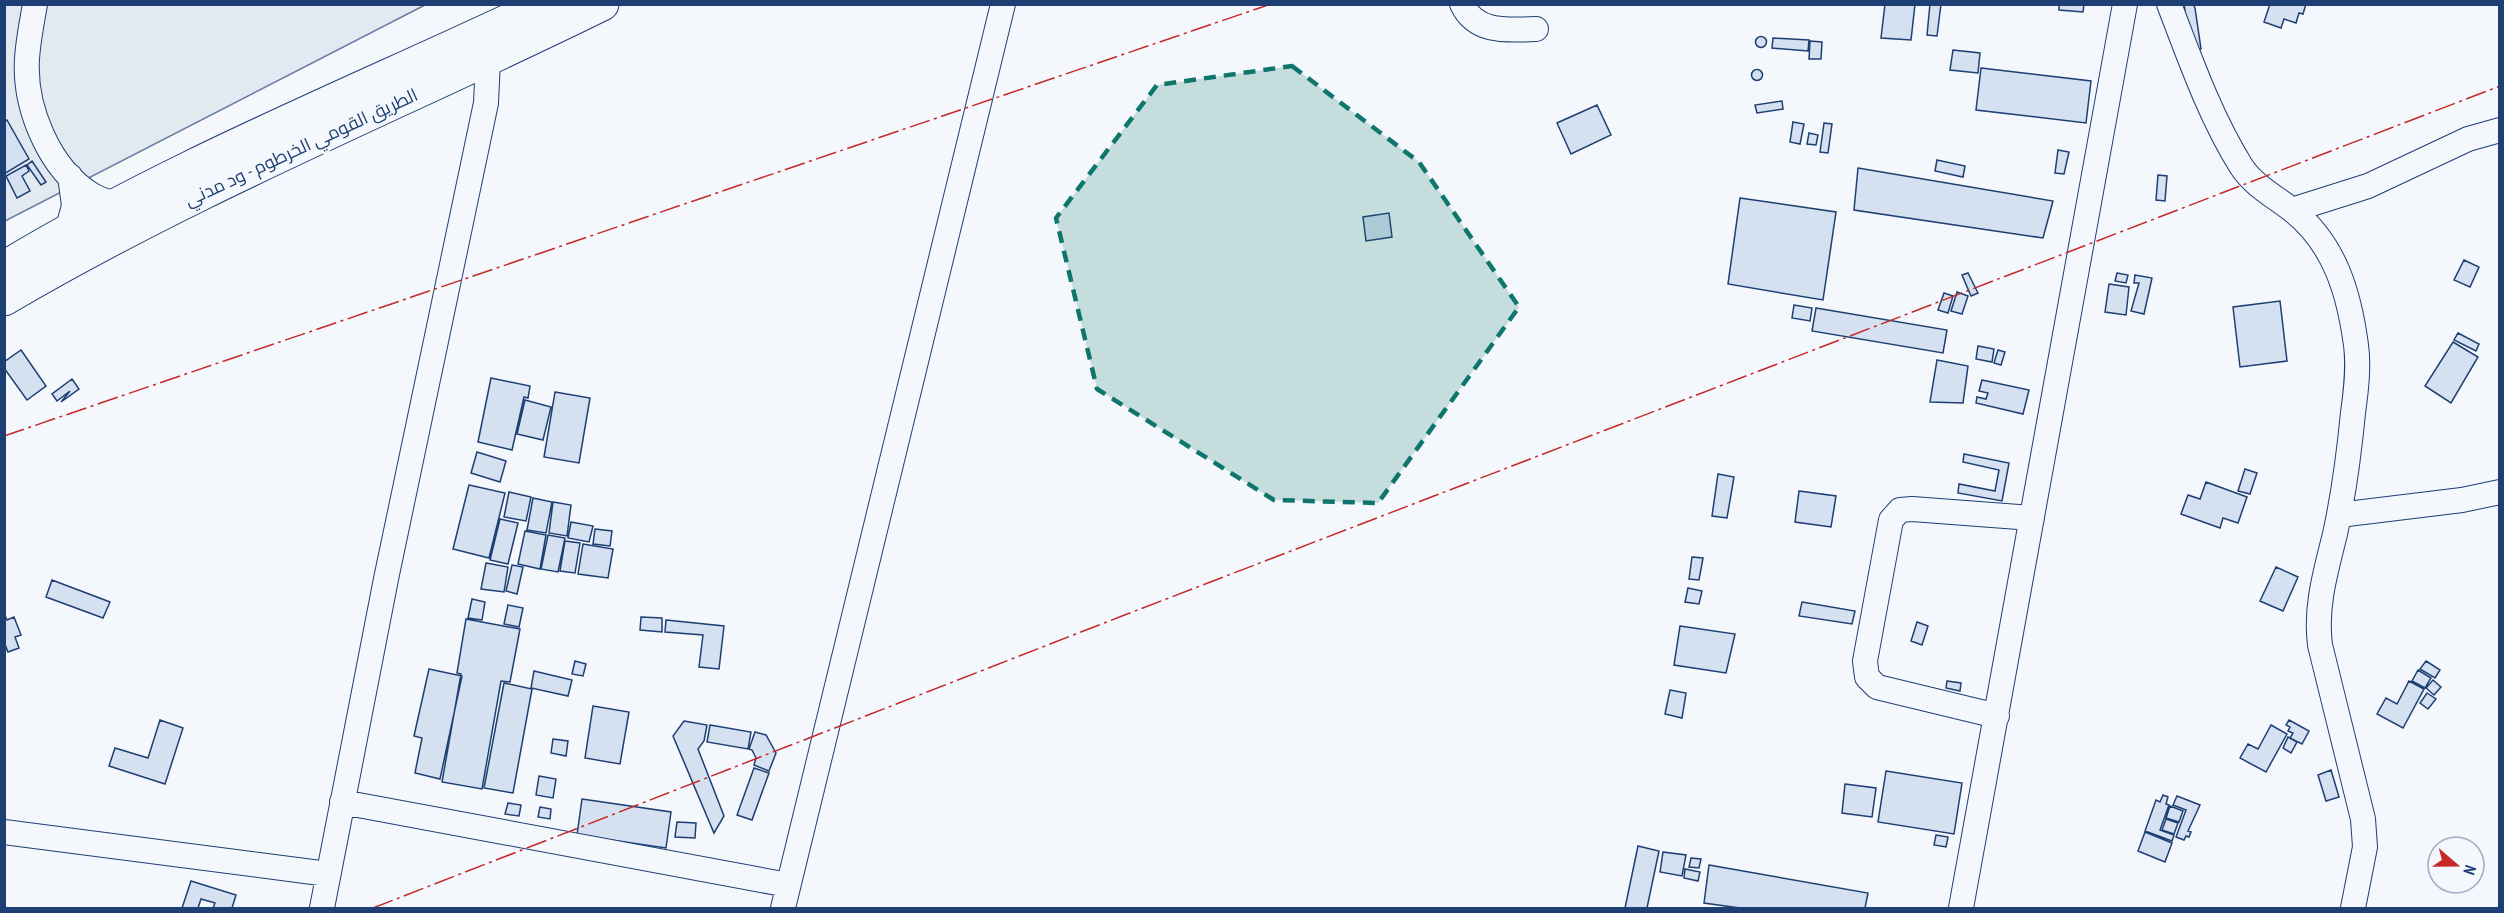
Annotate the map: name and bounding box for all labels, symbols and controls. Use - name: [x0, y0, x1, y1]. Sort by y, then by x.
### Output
- street label: الطريق القومي الخرطوم - ود مدني: [181, 83, 423, 214]
- north arrow: [2426, 835, 2486, 895]
- text: N: [2459, 863, 2481, 878]

